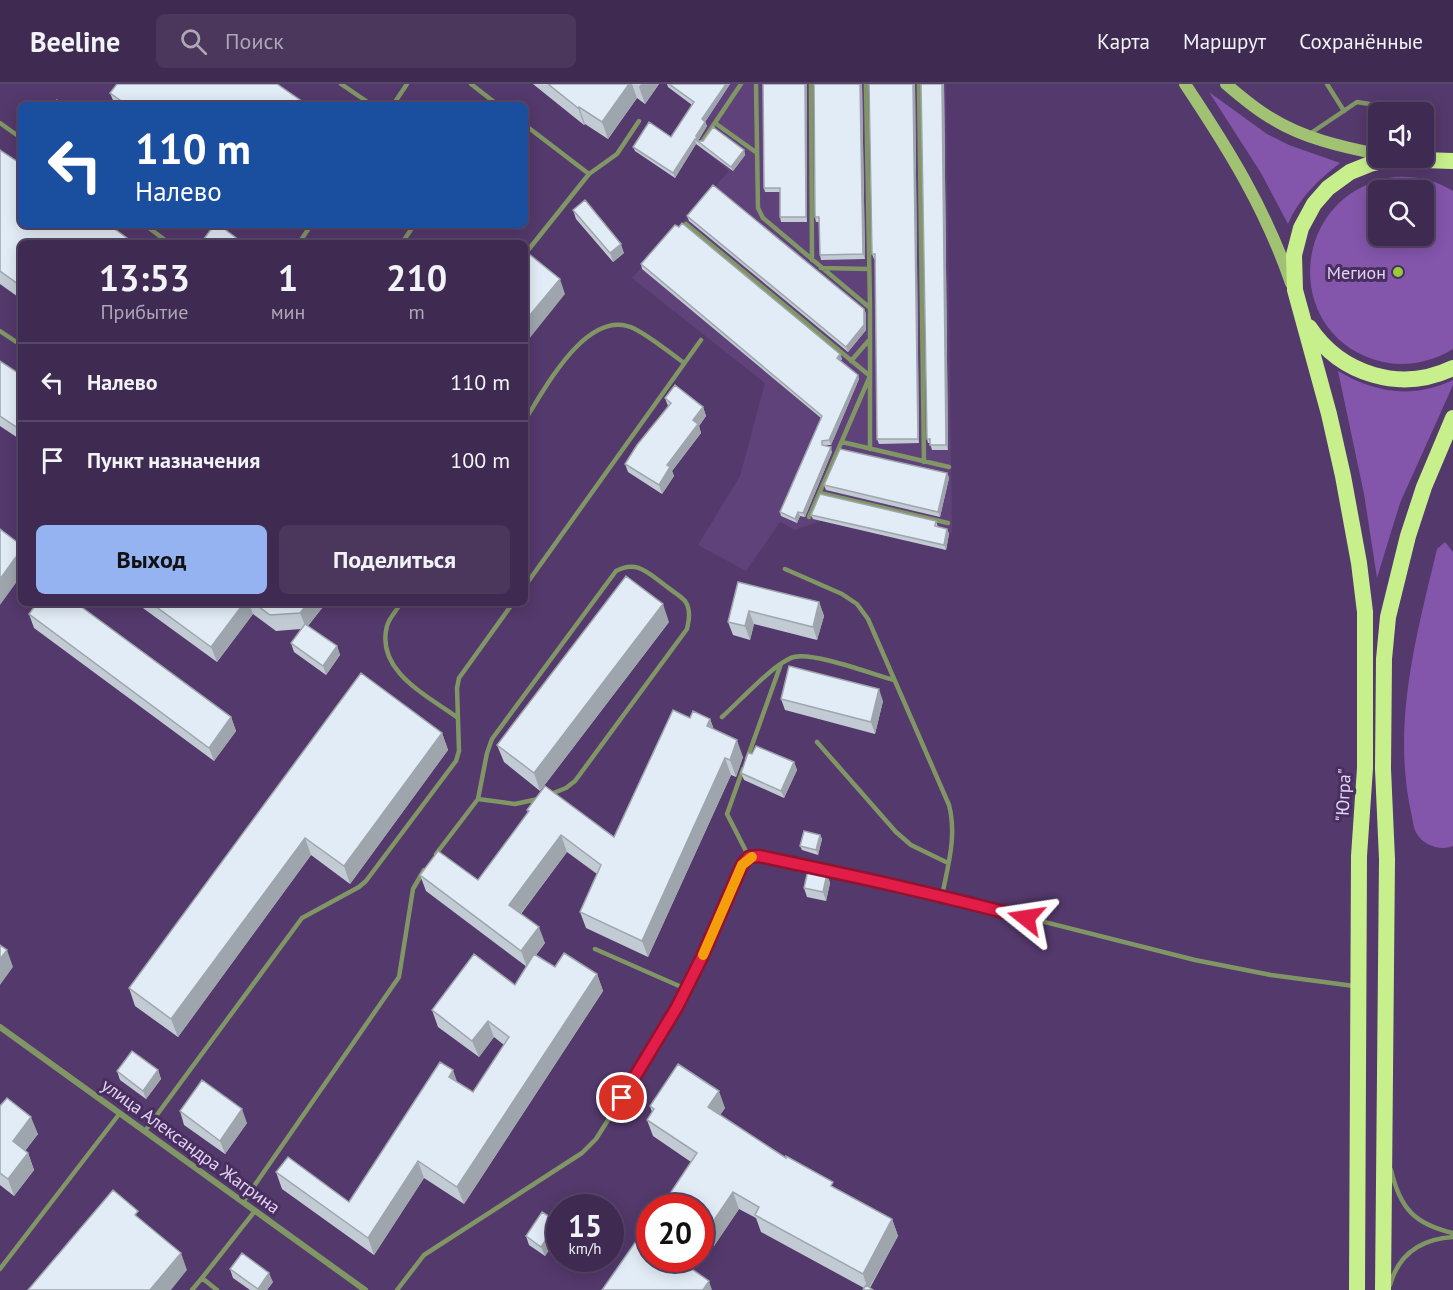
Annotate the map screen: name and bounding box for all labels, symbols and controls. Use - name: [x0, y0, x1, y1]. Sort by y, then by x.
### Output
- search box: [156, 14, 576, 68]
- text: Beeline: [30, 23, 120, 60]
- icon: search: [177, 25, 210, 58]
- text: Поиск: [225, 27, 284, 55]
- text: Карта: [1097, 28, 1150, 55]
- text: Маршрут: [1183, 28, 1266, 55]
- text: Сохранённые: [1299, 28, 1423, 55]
- map controls: [1368, 102, 1434, 246]
- button: sound: [1368, 102, 1434, 168]
- text: 110 m: [135, 121, 251, 176]
- icon: left: [36, 126, 114, 204]
- text: Налево: [135, 174, 222, 208]
- button: search: [1368, 180, 1434, 246]
- text: 13:53: [99, 254, 190, 301]
- text: 1: [278, 254, 298, 301]
- text: 210: [386, 254, 447, 301]
- place label: Мегион: [1327, 261, 1386, 284]
- marker: Мегион: [1391, 265, 1405, 279]
- text: Прибытие: [100, 299, 188, 325]
- text: мин: [271, 299, 305, 325]
- text: m: [409, 299, 425, 325]
- icon: left: [36, 366, 69, 399]
- text: Налево: [87, 368, 158, 396]
- text: 110 m: [450, 368, 510, 396]
- icon: arrive: [36, 444, 69, 477]
- text: Пункт назначения: [87, 446, 260, 474]
- text: 100 m: [450, 446, 510, 474]
- button: Выход: [36, 525, 267, 594]
- button: Поделиться: [279, 525, 510, 594]
- street label: "Югра": [1330, 768, 1356, 822]
- position arrow: [994, 886, 1058, 950]
- pin: [596, 1072, 647, 1123]
- street label: улица Александра Жагрина: [97, 1073, 285, 1219]
- icon: arrive: [605, 1081, 638, 1114]
- speed limit sign: 20: [636, 1194, 714, 1272]
- text: 15: [568, 1206, 602, 1245]
- text: km/h: [569, 1239, 601, 1258]

